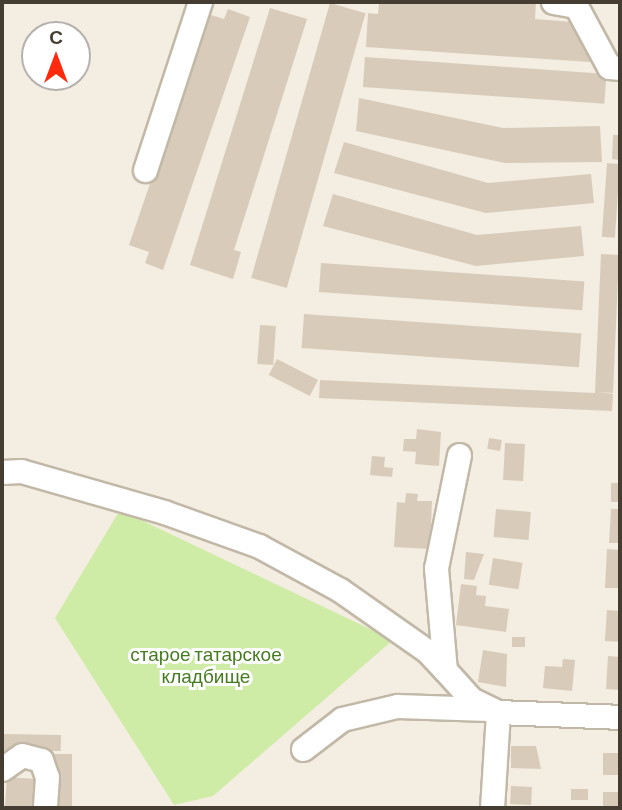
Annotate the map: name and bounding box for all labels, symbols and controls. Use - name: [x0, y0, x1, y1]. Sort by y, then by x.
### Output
- north arrow: [21, 21, 91, 91]
- text: С: [49, 25, 63, 48]
- park label: старое татарское кладбище: [130, 643, 282, 687]

